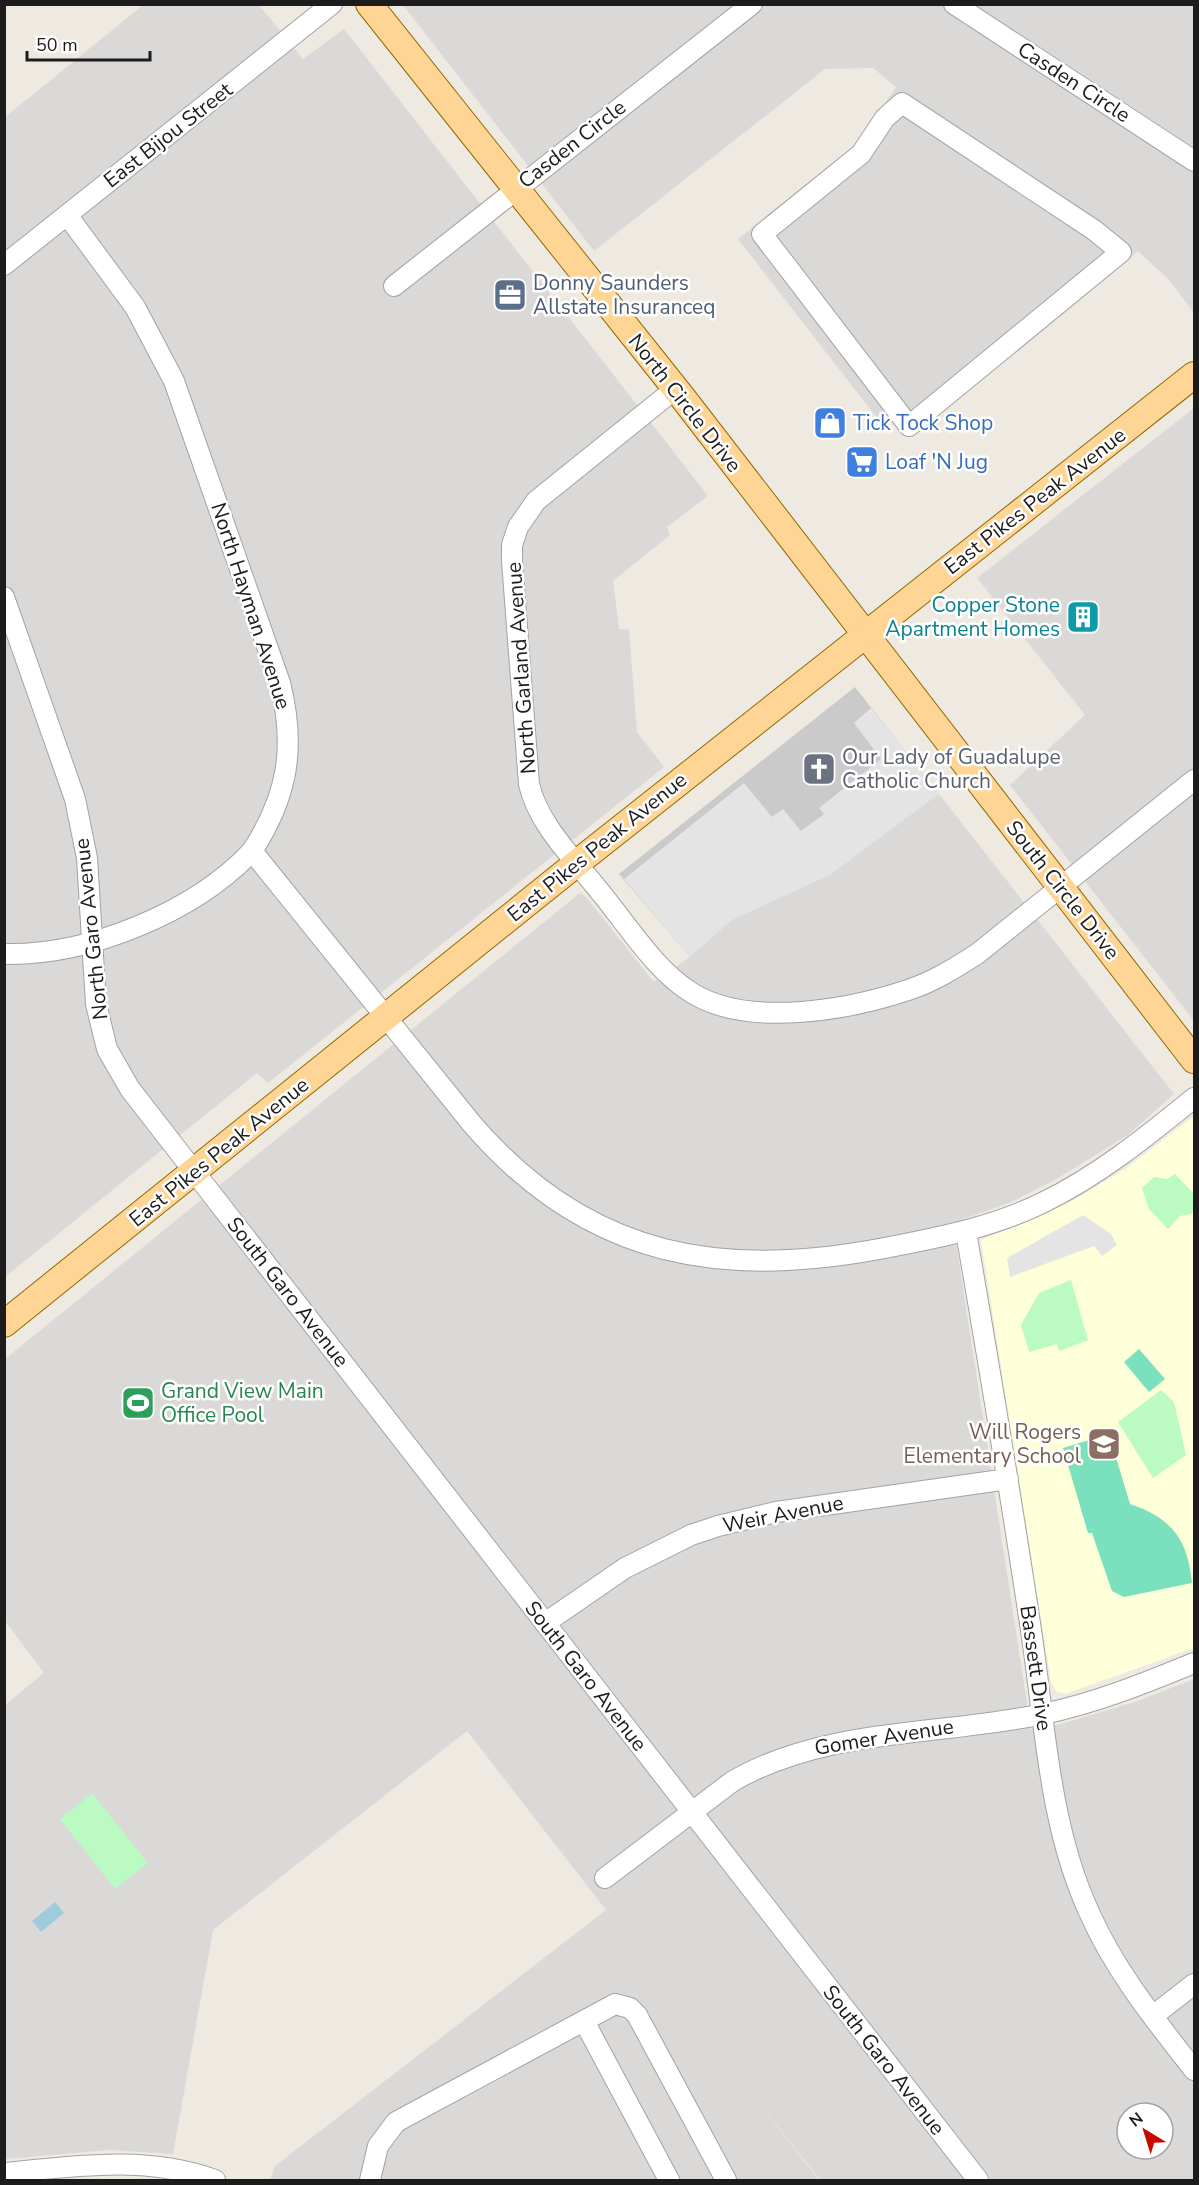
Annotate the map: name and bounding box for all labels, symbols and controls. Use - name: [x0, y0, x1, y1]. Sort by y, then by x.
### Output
- scale bar: [27, 24, 150, 62]
- text: 50 m: [36, 33, 78, 57]
- street label: Casden Circle: [1012, 35, 1136, 129]
- street label: East Bijou Street: [98, 76, 239, 194]
- street label: Casden Circle: [512, 93, 632, 195]
- place label: Donny Saunders Allstate Insuranceq: [533, 269, 716, 321]
- office icon: Donny Saunders Allstate Insuranceq: [492, 277, 528, 313]
- street label: North Circle Drive: [622, 328, 748, 478]
- shop icon: Tick Tock Shop: [812, 405, 848, 441]
- place label: Tick Tock Shop: [853, 409, 993, 437]
- street label: East Pikes Peak Avenue: [938, 421, 1132, 581]
- supermarket icon: Loaf 'N Jug: [844, 444, 880, 480]
- place label: Loaf 'N Jug: [885, 448, 988, 476]
- street label: North Hayman Avenue: [204, 499, 298, 713]
- street label: North Garland Avenue: [500, 561, 542, 775]
- place label: Copper Stone Apartment Homes: [885, 591, 1060, 643]
- building icon: Copper Stone Apartment Homes: [1065, 599, 1101, 635]
- place label: Our Lady of Guadalupe Catholic Church: [842, 743, 1061, 795]
- church icon: Our Lady of Guadalupe Catholic Church: [801, 751, 837, 787]
- street label: East Pikes Peak Avenue: [501, 766, 693, 928]
- street label: South Circle Drive: [1000, 815, 1126, 965]
- street label: North Garo Avenue: [68, 837, 114, 1021]
- street label: East Pikes Peak Avenue: [123, 1071, 315, 1233]
- street label: South Garo Avenue: [221, 1211, 355, 1373]
- place label: Grand View Main Office Pool: [161, 1377, 324, 1429]
- sports icon: Grand View Main Office Pool: [120, 1385, 156, 1421]
- place label: Will Rogers Elementary School: [903, 1418, 1082, 1470]
- school or university icon: Will Rogers Elementary School: [1086, 1426, 1122, 1462]
- street label: Weir Avenue: [720, 1489, 846, 1539]
- street label: South Garo Avenue: [519, 1595, 653, 1757]
- street label: Bassett Drive: [1013, 1604, 1059, 1732]
- street label: Gomer Avenue: [812, 1712, 956, 1762]
- street label: South Garo Avenue: [817, 1979, 951, 2141]
- north arrow: [1115, 2101, 1175, 2161]
- text: N: [1125, 2108, 1148, 2132]

